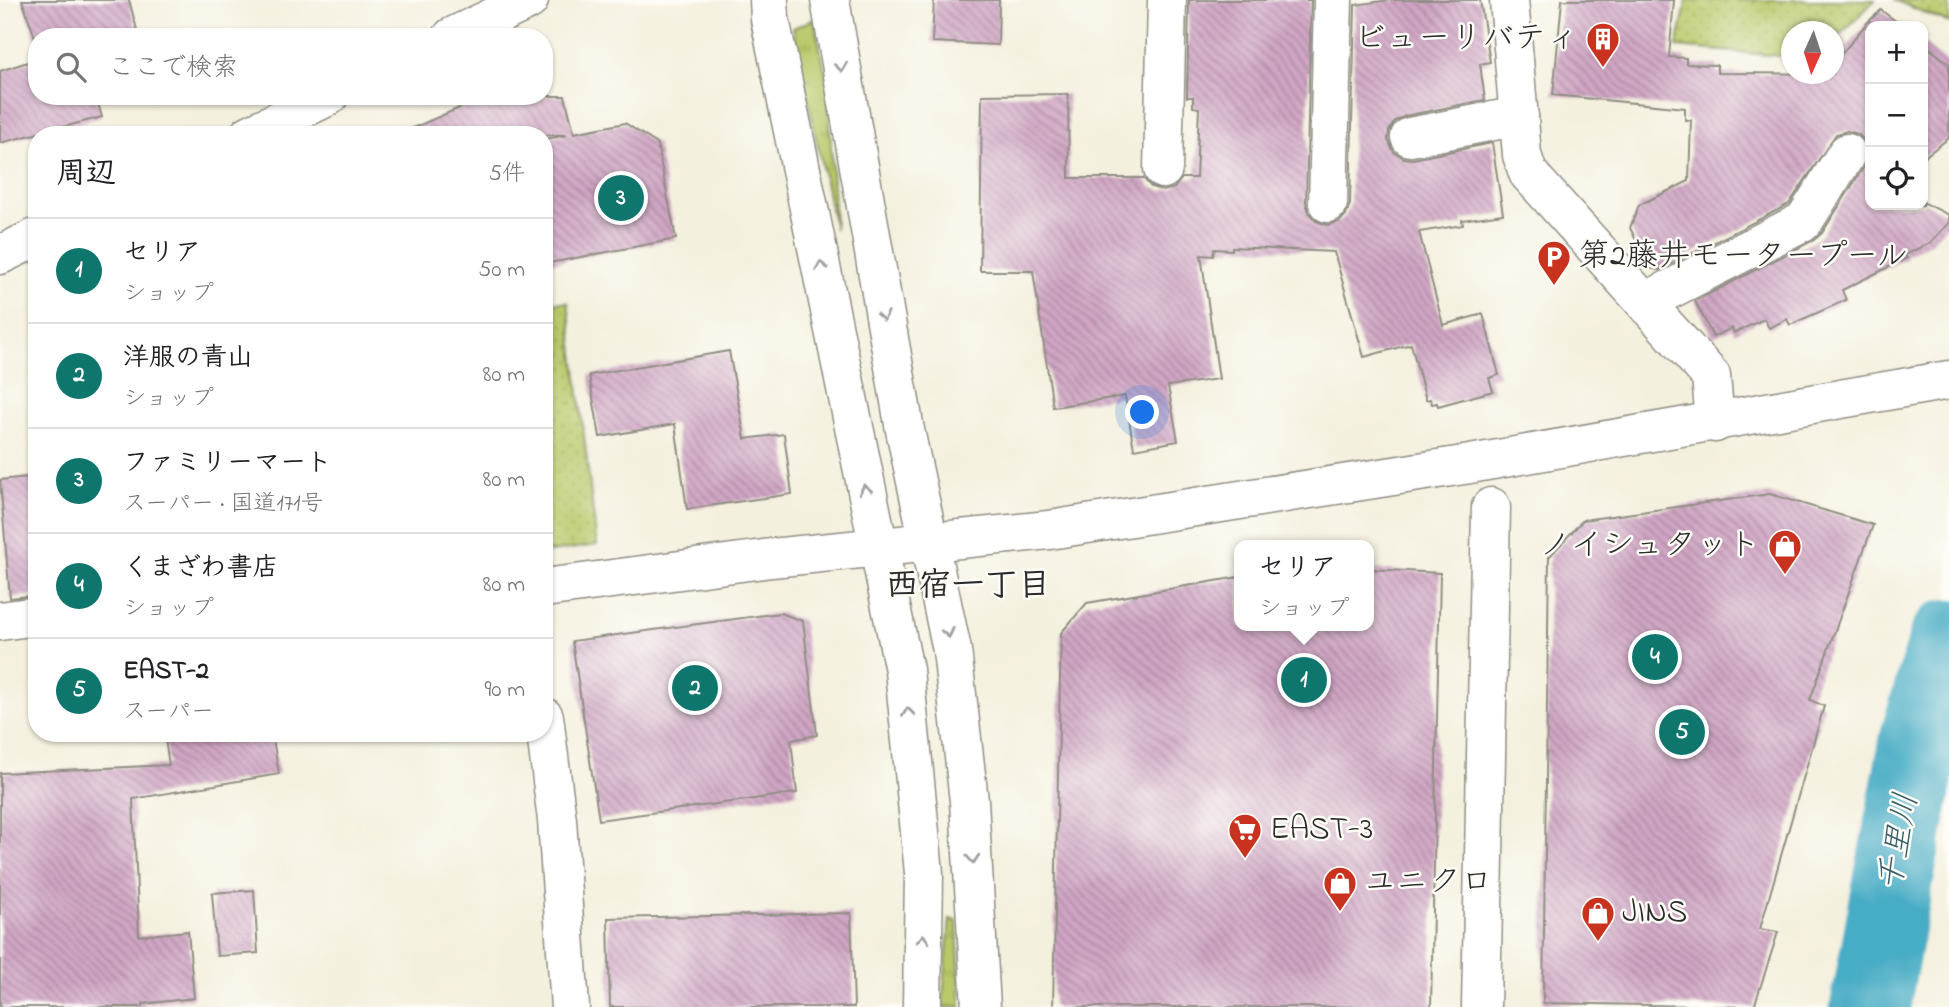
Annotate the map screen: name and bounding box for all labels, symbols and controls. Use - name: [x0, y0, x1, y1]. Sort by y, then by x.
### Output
- place label: ビューリバティ: [1354, 16, 1578, 63]
- building icon: ビューリバティ: [1584, 20, 1622, 69]
- north arrow: [1781, 21, 1844, 84]
- map controls: [1865, 21, 1928, 210]
- button: +: [1865, 21, 1928, 84]
- search box: [28, 28, 553, 105]
- icon: search: [52, 48, 90, 86]
- text: ここで検索: [108, 50, 238, 88]
- one-way arrow: [833, 61, 848, 73]
- button: −: [1865, 84, 1928, 147]
- button: locate: [1865, 147, 1928, 210]
- text: 周辺: [56, 153, 116, 197]
- text: 5件: [489, 158, 525, 191]
- pin: 3: [598, 172, 644, 224]
- place label: 第2藤井モータープール: [1578, 234, 1908, 281]
- text: セリア: [123, 235, 201, 273]
- parking icon: 第2藤井モータープール: [1535, 238, 1573, 287]
- text: 1: [75, 254, 83, 287]
- text: 50 m: [478, 254, 525, 287]
- one-way arrow: [815, 260, 830, 272]
- text: ショップ: [123, 278, 214, 311]
- one-way arrow: [875, 310, 890, 322]
- text: 洋服の青山: [123, 340, 253, 378]
- text: 2: [73, 359, 85, 392]
- text: 80 m: [483, 359, 525, 392]
- text: ショップ: [123, 383, 214, 416]
- your location: [1125, 395, 1159, 429]
- text: ファミリーマート: [123, 445, 332, 483]
- text: 3: [74, 464, 84, 497]
- text: 80 m: [483, 464, 525, 497]
- one-way arrow: [859, 483, 873, 495]
- text: スーパー · 国道171号: [123, 488, 324, 521]
- place label: ノイシュタット: [1539, 523, 1760, 570]
- shop icon: ノイシュタット: [1766, 527, 1804, 576]
- popup: [1234, 540, 1374, 631]
- text: くまざわ書店: [123, 550, 278, 588]
- text: セリア: [1258, 550, 1336, 588]
- district label: 西宿一丁目: [886, 563, 1051, 611]
- text: 4: [74, 569, 84, 602]
- text: 80 m: [483, 569, 525, 602]
- text: ショップ: [123, 593, 214, 626]
- text: ショップ: [1258, 593, 1350, 626]
- one-way arrow: [940, 627, 955, 639]
- pin: 4: [1632, 631, 1678, 683]
- text: EAST-2: [123, 653, 209, 691]
- pin: 1: [1281, 654, 1327, 706]
- pin: 2: [672, 662, 718, 714]
- text: 5: [72, 674, 86, 707]
- text: 90 m: [485, 674, 525, 707]
- text: スーパー: [123, 696, 214, 729]
- one-way arrow: [901, 706, 916, 718]
- pin: 5: [1659, 706, 1705, 758]
- water label: 千里川: [1868, 789, 1932, 895]
- place label: EAST-3: [1270, 807, 1373, 854]
- supermarket icon: EAST-3: [1226, 811, 1264, 860]
- one-way arrow: [965, 854, 980, 865]
- place label: ユニクロ: [1364, 860, 1493, 907]
- shop icon: ユニクロ: [1321, 864, 1359, 913]
- place label: JINS: [1622, 890, 1687, 937]
- shop icon: JINS: [1579, 894, 1617, 943]
- one-way arrow: [916, 933, 931, 944]

